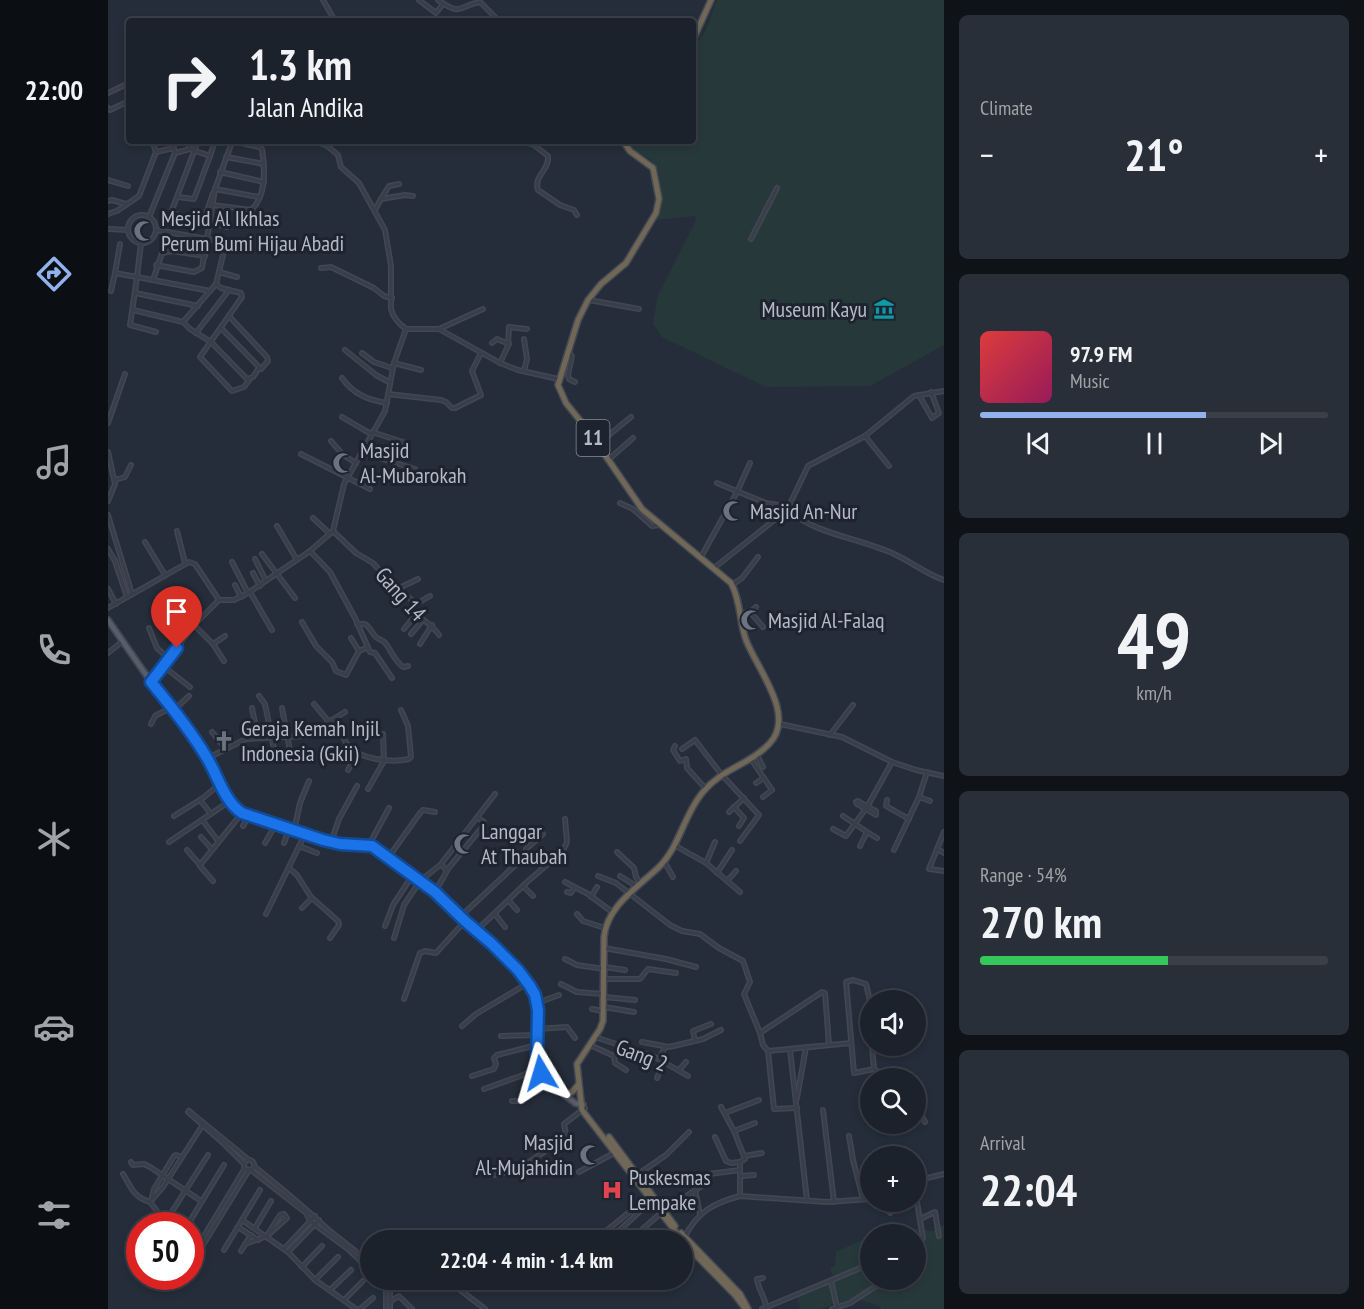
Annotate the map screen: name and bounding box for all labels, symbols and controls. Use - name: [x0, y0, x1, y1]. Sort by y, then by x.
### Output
- text: 1.3 km: [249, 37, 352, 92]
- icon: right: [150, 42, 228, 120]
- text: 22:00: [25, 73, 83, 107]
- text: Jalan Andika: [249, 90, 364, 124]
- text: Climate: [980, 95, 1033, 121]
- text: 21°: [1124, 125, 1184, 183]
- text: −: [980, 133, 994, 176]
- text: +: [1314, 133, 1328, 176]
- place label: Mesjid Al Ikhlas Perum Bumi Hijau Abadi: [161, 204, 344, 257]
- mosque icon: Mesjid Al Ikhlas Perum Bumi Hijau Abadi: [132, 219, 156, 243]
- icon: directions: [33, 253, 75, 295]
- place label: Museum Kayu: [761, 295, 867, 323]
- museum icon: Museum Kayu: [872, 297, 896, 321]
- text: 97.9 FM: [1070, 340, 1132, 368]
- text: Music: [1070, 368, 1110, 394]
- road number: 11: [576, 420, 610, 456]
- icon: previous: [1022, 427, 1055, 460]
- icon: pause: [1138, 427, 1171, 460]
- icon: next: [1254, 427, 1287, 460]
- place label: Masjid Al-Mubarokah: [360, 436, 466, 489]
- icon: music: [33, 441, 75, 483]
- mosque icon: Masjid Al-Mubarokah: [331, 451, 355, 475]
- place label: Masjid An-Nur: [750, 497, 857, 525]
- mosque icon: Masjid An-Nur: [721, 499, 745, 523]
- street label: Gang 14: [369, 561, 433, 627]
- pin: [151, 586, 202, 648]
- text: 49: [1117, 590, 1191, 691]
- icon: arrive: [160, 595, 193, 628]
- place label: Masjid Al-Falaq: [768, 606, 885, 634]
- mosque icon: Masjid Al-Falaq: [739, 608, 763, 632]
- icon: phone: [33, 629, 75, 671]
- text: km/h: [1136, 680, 1172, 706]
- place label: Geraja Kemah Injil Indonesia (Gkii): [241, 714, 381, 767]
- church icon: Geraja Kemah Injil Indonesia (Gkii): [212, 729, 236, 753]
- place label: Langgar At Thaubah: [481, 817, 567, 870]
- icon: climate: [33, 818, 75, 860]
- mosque icon: Langgar At Thaubah: [452, 832, 476, 856]
- text: Range · 54%: [980, 862, 1067, 888]
- text: 270 km: [980, 892, 1102, 950]
- map controls: [860, 990, 926, 1290]
- button: sound: [860, 990, 926, 1056]
- icon: car: [33, 1006, 75, 1048]
- street label: Gang 2: [612, 1032, 672, 1078]
- position arrow: [509, 1041, 573, 1105]
- button: search: [860, 1068, 926, 1134]
- place label: Masjid Al-Mujahidin: [476, 1128, 573, 1181]
- text: Arrival: [980, 1130, 1025, 1156]
- mosque icon: Masjid Al-Mujahidin: [578, 1143, 602, 1167]
- button: +: [860, 1146, 926, 1212]
- text: 22:04: [980, 1160, 1077, 1218]
- place label: Puskesmas Lempake: [629, 1163, 711, 1216]
- hospital icon: Puskesmas Lempake: [600, 1178, 624, 1202]
- icon: filters: [33, 1194, 75, 1236]
- speed limit sign: 50: [126, 1212, 204, 1290]
- button: −: [860, 1224, 926, 1290]
- text: 22:04 · 4 min · 1.4 km: [440, 1246, 613, 1274]

